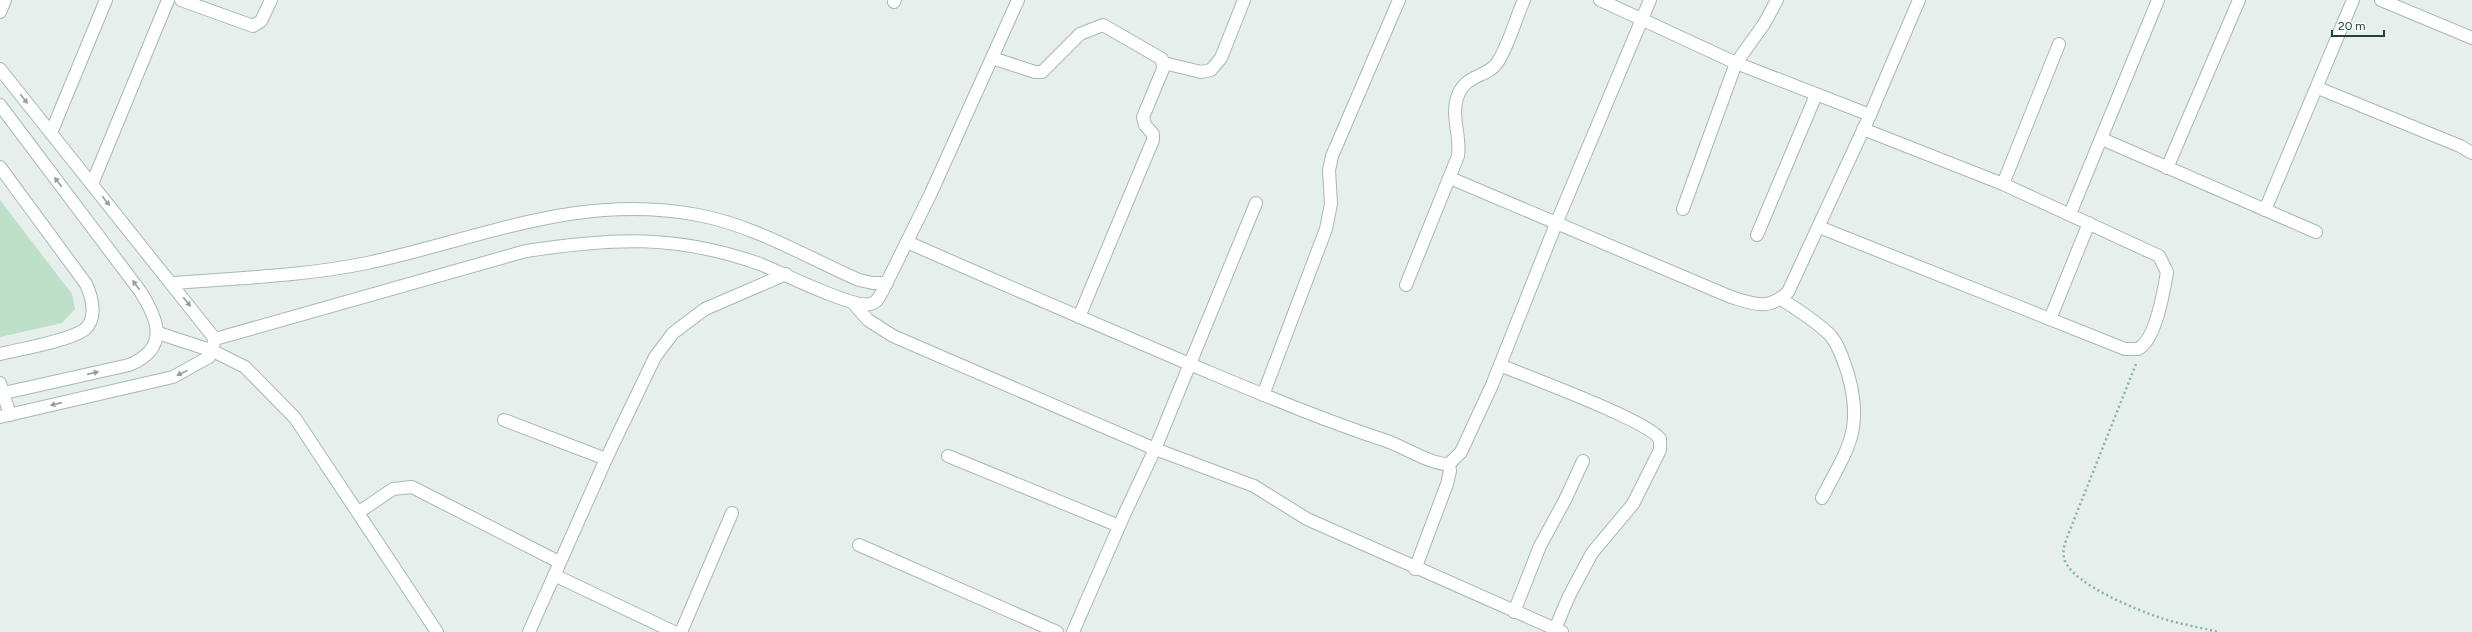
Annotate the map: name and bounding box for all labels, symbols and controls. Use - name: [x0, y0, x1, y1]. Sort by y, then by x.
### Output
- scale bar: [2332, 12, 2384, 38]
- text: 20 m: [2338, 19, 2366, 33]
- one-way arrow: [20, 94, 29, 105]
- one-way arrow: [53, 176, 62, 187]
- one-way arrow: [101, 195, 110, 206]
- one-way arrow: [132, 280, 140, 291]
- one-way arrow: [183, 296, 192, 307]
- one-way arrow: [86, 370, 99, 376]
- one-way arrow: [176, 370, 188, 376]
- one-way arrow: [50, 401, 62, 407]

